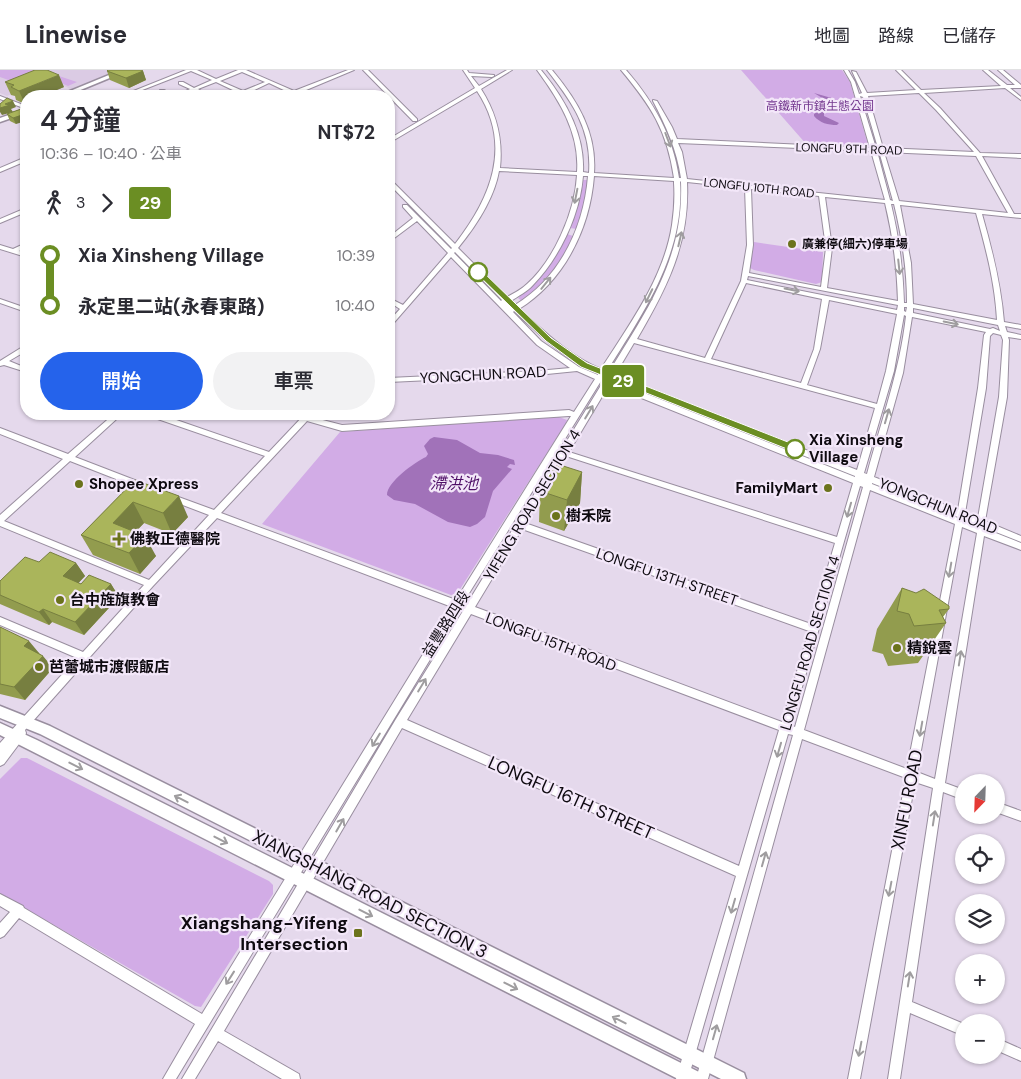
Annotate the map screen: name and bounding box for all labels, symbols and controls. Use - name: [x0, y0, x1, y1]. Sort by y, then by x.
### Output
- text: Linewise: [25, 19, 127, 50]
- text: 地圖: [814, 24, 850, 48]
- text: 路線: [878, 24, 914, 48]
- text: 已儲存: [942, 24, 996, 48]
- park label: 高鐵新市鎮生態公園: [766, 98, 874, 114]
- text: 4 分鐘: [40, 102, 121, 139]
- text: NT$72: [318, 120, 375, 145]
- one-way arrow: [664, 131, 673, 147]
- street label: LONGFU 9TH ROAD: [795, 139, 903, 159]
- text: 10:36 – 10:40 · 公車: [40, 143, 181, 164]
- street label: LONGFU 10TH ROAD: [703, 174, 815, 202]
- one-way arrow: [571, 188, 581, 204]
- icon: walk: [40, 189, 68, 217]
- icon: forward: [93, 189, 121, 217]
- text: 29: [139, 191, 161, 215]
- text: 3: [76, 192, 85, 213]
- one-way arrow: [676, 232, 685, 248]
- place label: 廣兼停(細六)停車場: [802, 236, 908, 252]
- marker: 廣兼停(細六)停車場: [786, 238, 798, 250]
- text: Xia Xinsheng Village: [78, 243, 264, 268]
- text: 10:39: [337, 245, 375, 266]
- one-way arrow: [894, 259, 904, 275]
- unlabelled marker: [468, 262, 488, 282]
- one-way arrow: [541, 277, 552, 290]
- one-way arrow: [783, 286, 799, 296]
- one-way arrow: [644, 288, 654, 303]
- text: 永定里二站(永春東路): [78, 294, 264, 319]
- text: 10:40: [335, 295, 375, 316]
- one-way arrow: [942, 319, 958, 328]
- button: 開始: [40, 352, 203, 410]
- button: 車票: [213, 352, 375, 410]
- street label: YONGCHUN ROAD: [419, 362, 547, 388]
- line badge: 29: [600, 365, 646, 397]
- text: 29: [612, 369, 634, 393]
- one-way arrow: [585, 405, 595, 419]
- one-way arrow: [883, 408, 893, 424]
- street label: YIFENG ROAD SECTION 4: [479, 426, 585, 584]
- place label: Xia Xinsheng Village: [809, 430, 903, 467]
- marker: Xia Xinsheng Village: [785, 439, 805, 459]
- water label: 滯洪池: [430, 473, 480, 494]
- street label: YONGCHUN ROAD: [876, 473, 1000, 539]
- place label: Shopee Xpress: [89, 474, 199, 494]
- marker: Shopee Xpress: [73, 478, 85, 490]
- place label: FamilyMart: [736, 478, 818, 498]
- marker: FamilyMart: [822, 482, 834, 494]
- one-way arrow: [844, 502, 854, 518]
- place label: 樹禾院: [566, 506, 611, 526]
- marker: 樹禾院: [550, 510, 562, 522]
- place label: 佛教正德醫院: [130, 529, 220, 549]
- marker: 佛教正德醫院: [112, 532, 126, 546]
- street label: LONGFU 13TH STREET: [593, 543, 741, 611]
- street label: LONGFU ROAD SECTION 4: [775, 553, 845, 733]
- one-way arrow: [945, 561, 955, 577]
- street label: 益豐路四段: [418, 587, 474, 661]
- place label: 台中旌旗教會: [70, 590, 160, 610]
- marker: 台中旌旗教會: [54, 594, 66, 606]
- street label: LONGFU 15TH ROAD: [483, 608, 619, 676]
- place label: 精銳雲: [907, 638, 952, 658]
- marker: 精銳雲: [891, 642, 903, 654]
- one-way arrow: [955, 650, 965, 666]
- place label: 芭蕾城市渡假飯店: [49, 657, 169, 677]
- marker: 芭蕾城市渡假飯店: [33, 661, 45, 673]
- one-way arrow: [418, 678, 428, 692]
- one-way arrow: [915, 721, 925, 737]
- one-way arrow: [370, 732, 380, 746]
- one-way arrow: [773, 742, 783, 758]
- street label: XINFU ROAD: [886, 748, 928, 852]
- street label: LONGFU 16TH STREET: [484, 751, 658, 845]
- one-way arrow: [68, 762, 83, 771]
- north arrow: [955, 774, 1005, 824]
- map controls: [955, 774, 1005, 1064]
- one-way arrow: [174, 794, 189, 803]
- one-way arrow: [929, 811, 939, 827]
- one-way arrow: [335, 818, 345, 832]
- street label: XIANGSHANG ROAD SECTION 3: [248, 824, 492, 964]
- button: locate: [955, 834, 1005, 884]
- one-way arrow: [213, 835, 228, 845]
- one-way arrow: [759, 851, 769, 867]
- one-way arrow: [885, 881, 895, 897]
- button: layers: [955, 894, 1005, 944]
- one-way arrow: [728, 898, 738, 914]
- one-way arrow: [358, 909, 373, 919]
- place label: Xiangshang-Yifeng Intersection: [181, 911, 348, 956]
- marker: Xiangshang-Yifeng Intersection: [352, 927, 364, 939]
- button: +: [955, 954, 1005, 1004]
- one-way arrow: [225, 971, 235, 985]
- one-way arrow: [904, 971, 914, 987]
- one-way arrow: [503, 982, 518, 991]
- one-way arrow: [612, 1014, 627, 1024]
- button: −: [955, 1014, 1005, 1064]
- one-way arrow: [711, 1024, 720, 1040]
- one-way arrow: [854, 1040, 864, 1056]

